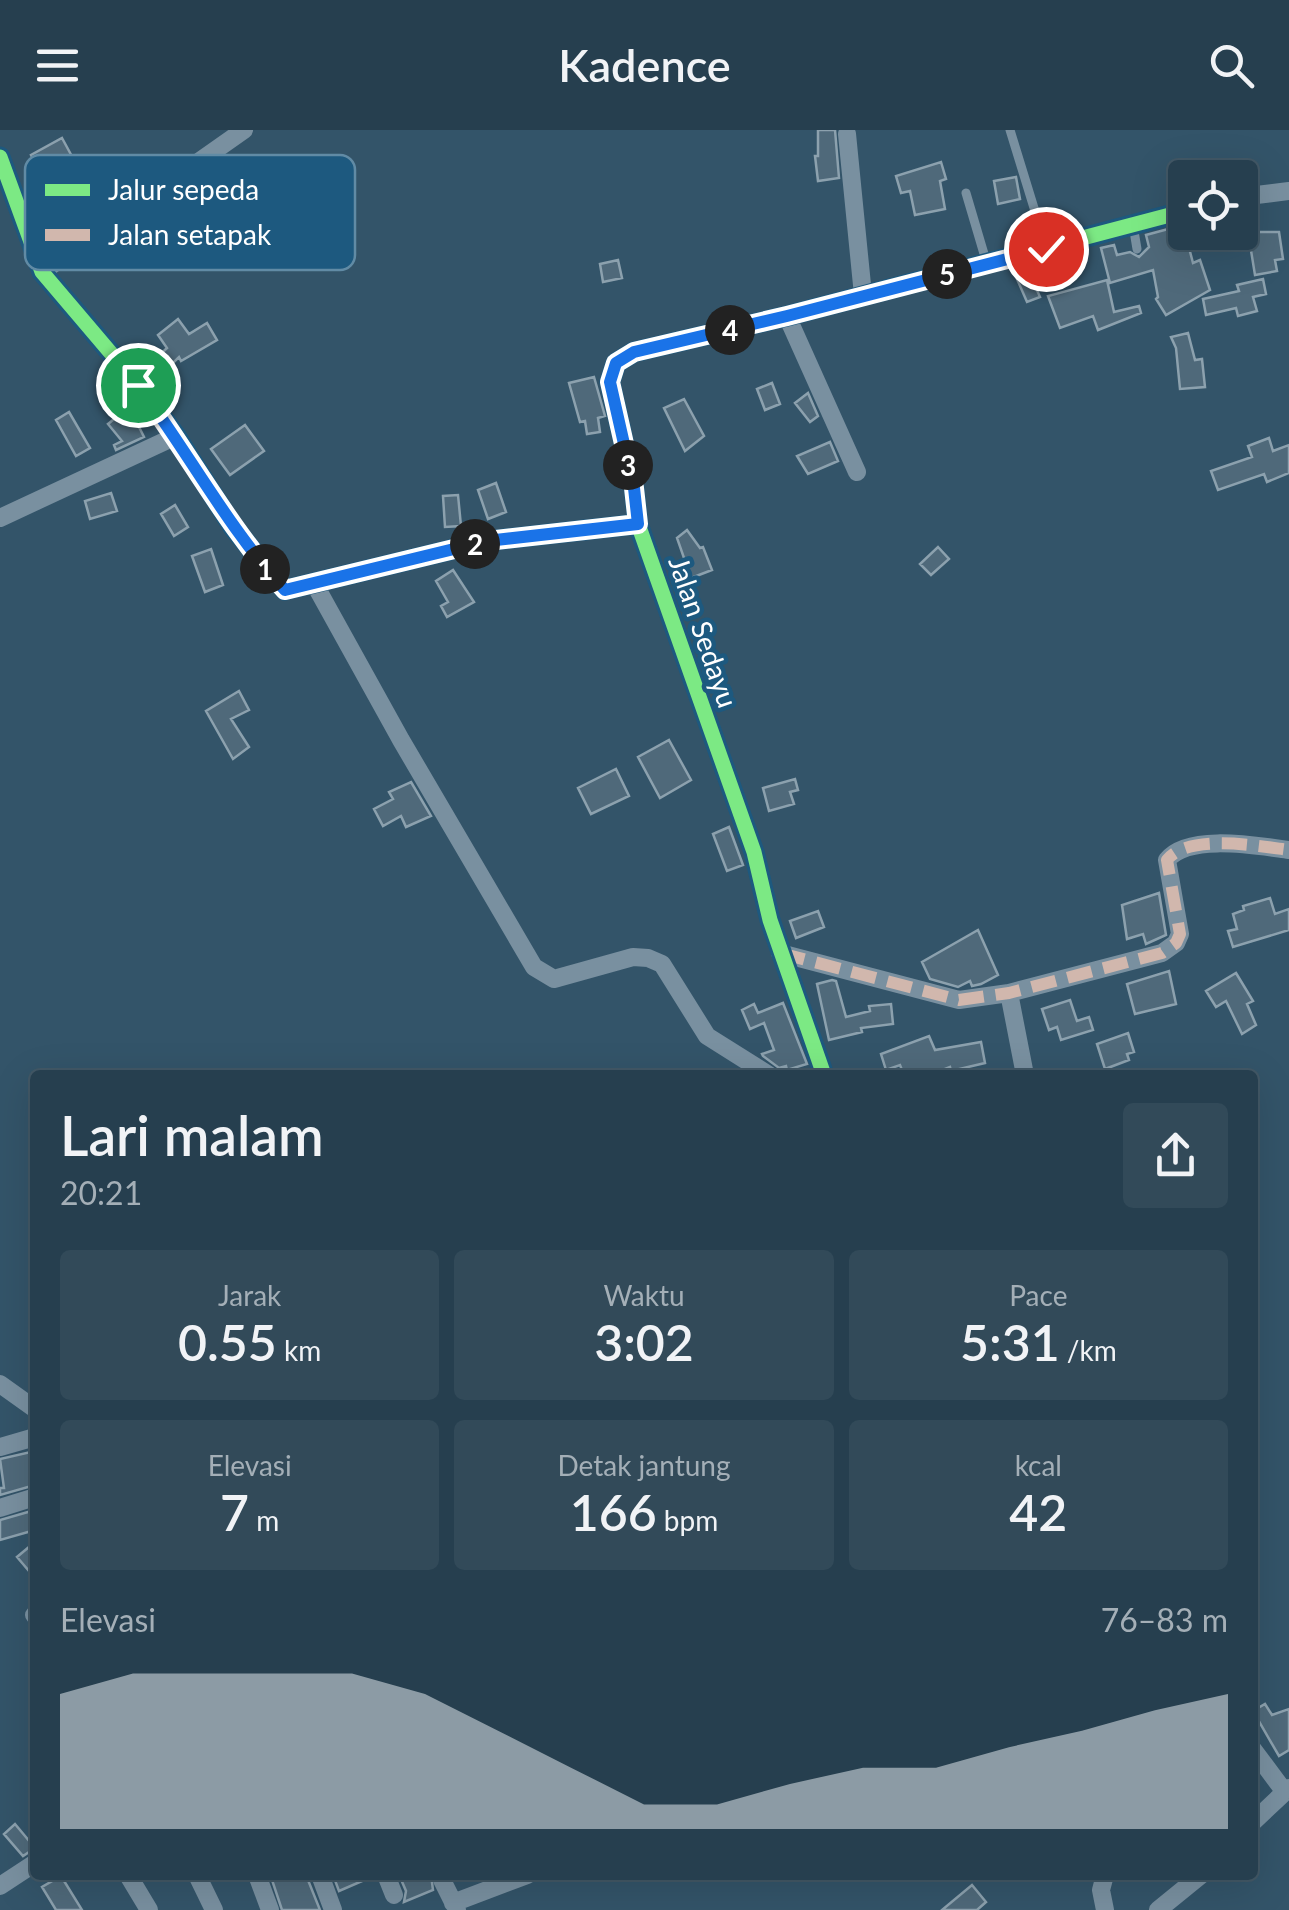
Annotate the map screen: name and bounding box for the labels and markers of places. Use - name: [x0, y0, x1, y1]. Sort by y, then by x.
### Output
- pin: [1004, 207, 1089, 292]
- pin: 5: [922, 249, 972, 299]
- pin: 4: [705, 305, 755, 355]
- pin: [96, 343, 181, 428]
- pin: 3: [603, 440, 653, 490]
- pin: 2: [450, 519, 500, 569]
- pin: 1: [240, 544, 290, 594]

